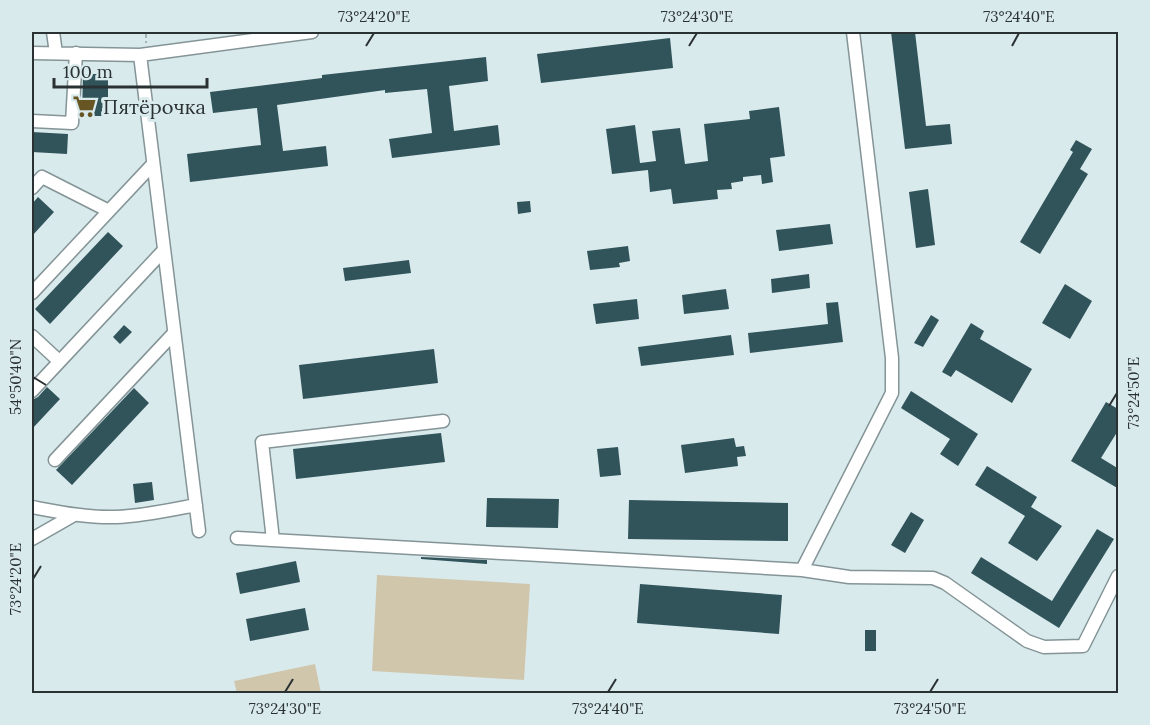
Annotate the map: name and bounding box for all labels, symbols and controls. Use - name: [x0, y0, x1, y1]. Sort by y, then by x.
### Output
- text: 73°24'20"E: [338, 7, 410, 26]
- text: 73°24'30"E: [661, 7, 733, 26]
- text: 73°24'40"E: [983, 7, 1055, 26]
- scale bar: [54, 51, 207, 89]
- text: 100 m: [63, 60, 113, 83]
- supermarket icon: Пятёрочка: [72, 94, 98, 120]
- place label: Пятёрочка: [103, 94, 206, 119]
- text: 54°50'40"N: [6, 339, 25, 415]
- text: 73°24'50"E: [1124, 357, 1143, 429]
- text: 73°24'20"E: [6, 543, 25, 615]
- text: 73°24'30"E: [249, 699, 321, 718]
- text: 73°24'40"E: [572, 699, 644, 718]
- text: 73°24'50"E: [894, 699, 966, 718]

